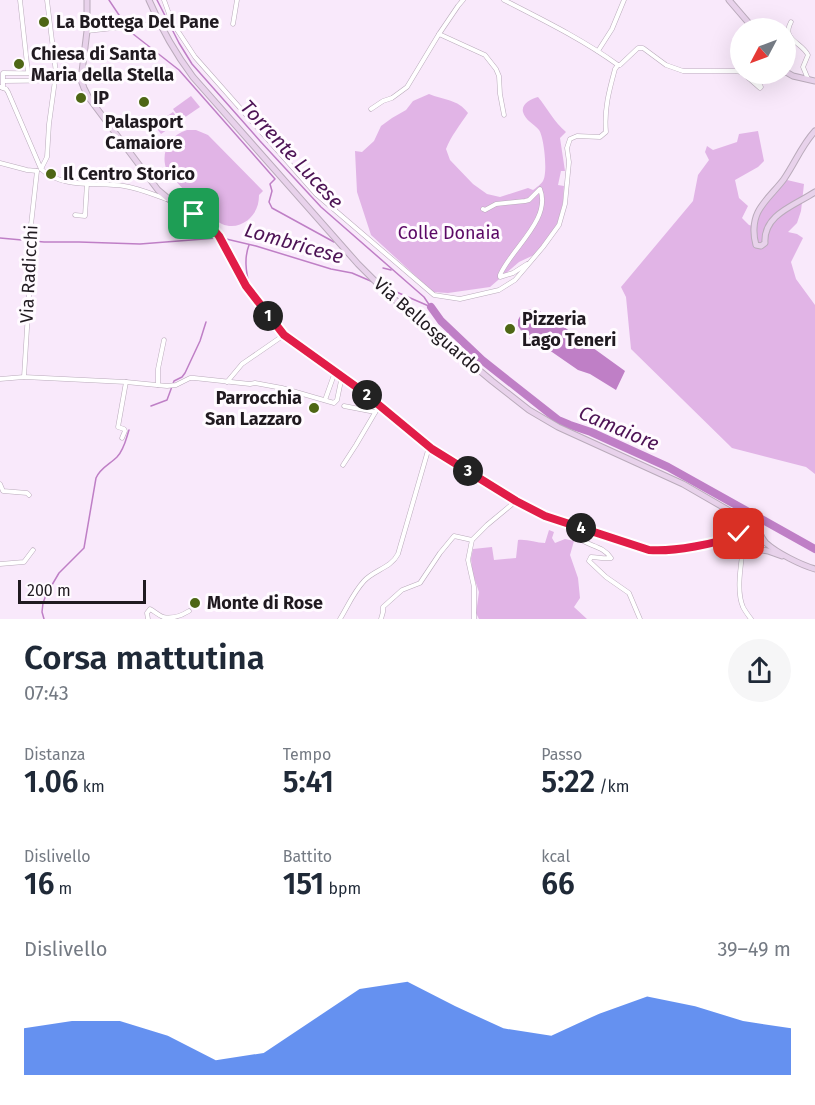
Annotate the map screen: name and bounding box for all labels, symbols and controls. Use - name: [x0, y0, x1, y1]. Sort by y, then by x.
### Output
- place label: La Bottega Del Pane: [56, 11, 219, 33]
- marker: La Bottega Del Pane: [37, 15, 51, 29]
- north arrow: [730, 18, 796, 84]
- map controls: [730, 18, 796, 84]
- place label: Chiesa di Santa Maria della Stella: [31, 43, 174, 86]
- marker: Chiesa di Santa Maria della Stella: [12, 57, 26, 71]
- place label: IP: [93, 87, 109, 109]
- marker: IP: [74, 91, 88, 105]
- marker: Palasport Camaiore: [137, 95, 151, 109]
- water label: Torrente Lucese: [236, 95, 348, 213]
- place label: Palasport Camaiore: [105, 111, 184, 154]
- place label: Il Centro Storico: [63, 163, 195, 185]
- marker: Il Centro Storico: [44, 167, 58, 181]
- pin: [168, 188, 219, 239]
- icon: arrive: [177, 197, 210, 230]
- water label: Lombricese: [242, 217, 346, 269]
- park label: Colle Donaia: [398, 222, 500, 244]
- street label: Via Radicchi: [15, 224, 43, 324]
- street label: Via Bellosguardo: [369, 273, 487, 379]
- pin: 1: [253, 301, 283, 331]
- text: 1: [264, 306, 272, 325]
- place label: Pizzeria Lago Teneri: [522, 308, 616, 351]
- marker: Pizzeria Lago Teneri: [503, 322, 517, 336]
- pin: 2: [352, 380, 382, 410]
- text: 2: [363, 385, 371, 404]
- place label: Parrocchia San Lazzaro: [205, 387, 302, 430]
- water label: Camaiore: [575, 400, 663, 456]
- marker: Parrocchia San Lazzaro: [307, 401, 321, 415]
- pin: 3: [453, 456, 483, 486]
- text: 3: [464, 461, 472, 480]
- pin: [713, 508, 764, 559]
- pin: 4: [566, 513, 596, 543]
- icon: check: [722, 517, 755, 550]
- text: 4: [576, 518, 586, 537]
- scale bar: [18, 577, 146, 604]
- text: 200 m: [27, 581, 71, 600]
- place label: Monte di Rose: [207, 592, 323, 614]
- marker: Monte di Rose: [188, 596, 202, 610]
- text: Corsa mattutina: [24, 638, 265, 678]
- button: share: [728, 639, 791, 702]
- text: 07:43: [24, 681, 69, 705]
- text: Distanza: [24, 745, 86, 764]
- text: Tempo: [283, 745, 331, 764]
- text: Passo: [541, 745, 582, 764]
- text: 1.06: [24, 764, 79, 800]
- text: 5:41: [283, 764, 334, 800]
- text: 5:22: [541, 764, 595, 800]
- text: km: [79, 777, 105, 796]
- text: /km: [595, 777, 630, 796]
- text: Dislivello: [24, 847, 91, 866]
- text: Battito: [283, 847, 332, 866]
- text: kcal: [541, 847, 570, 866]
- text: 16: [24, 866, 54, 902]
- text: 151: [283, 866, 324, 902]
- text: 66: [541, 866, 575, 902]
- text: m: [54, 879, 72, 898]
- text: bpm: [324, 879, 361, 898]
- text: Dislivello: [24, 937, 107, 961]
- text: 39–49 m: [717, 937, 791, 961]

